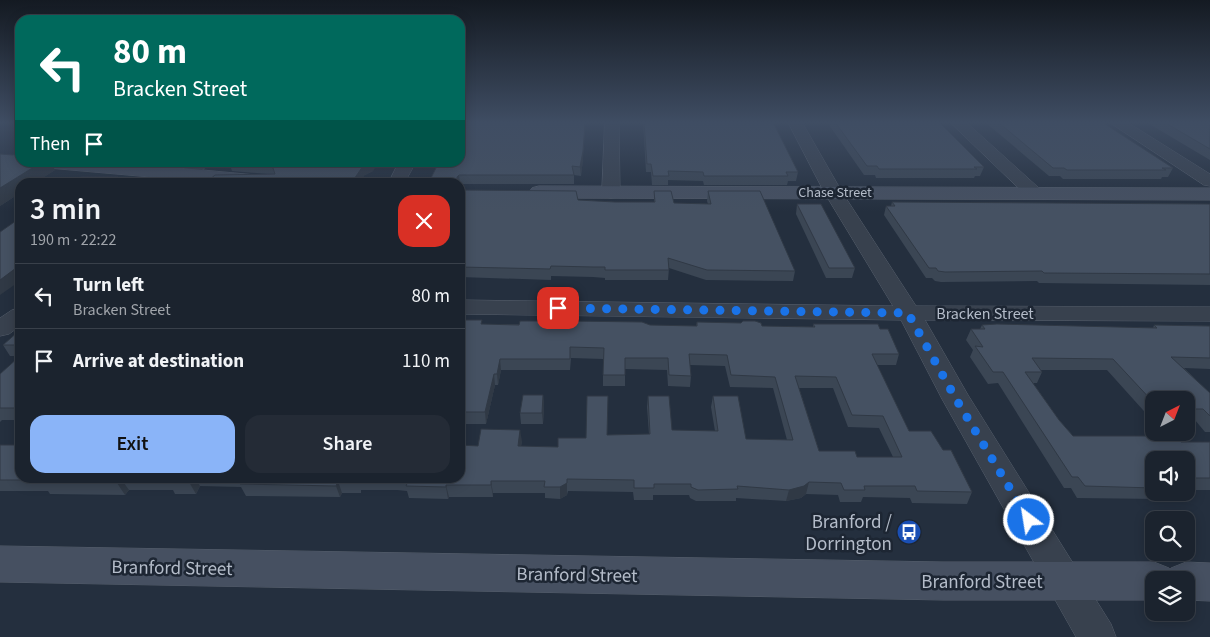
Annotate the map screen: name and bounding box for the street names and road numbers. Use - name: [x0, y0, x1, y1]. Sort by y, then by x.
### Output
- street label: Chase Street: [798, 183, 872, 203]
- street label: Bracken Street: [936, 303, 1034, 325]
- street label: Branford Street: [111, 554, 233, 583]
- street label: Branford Street: [516, 561, 638, 590]
- street label: Branford Street: [921, 569, 1043, 596]

